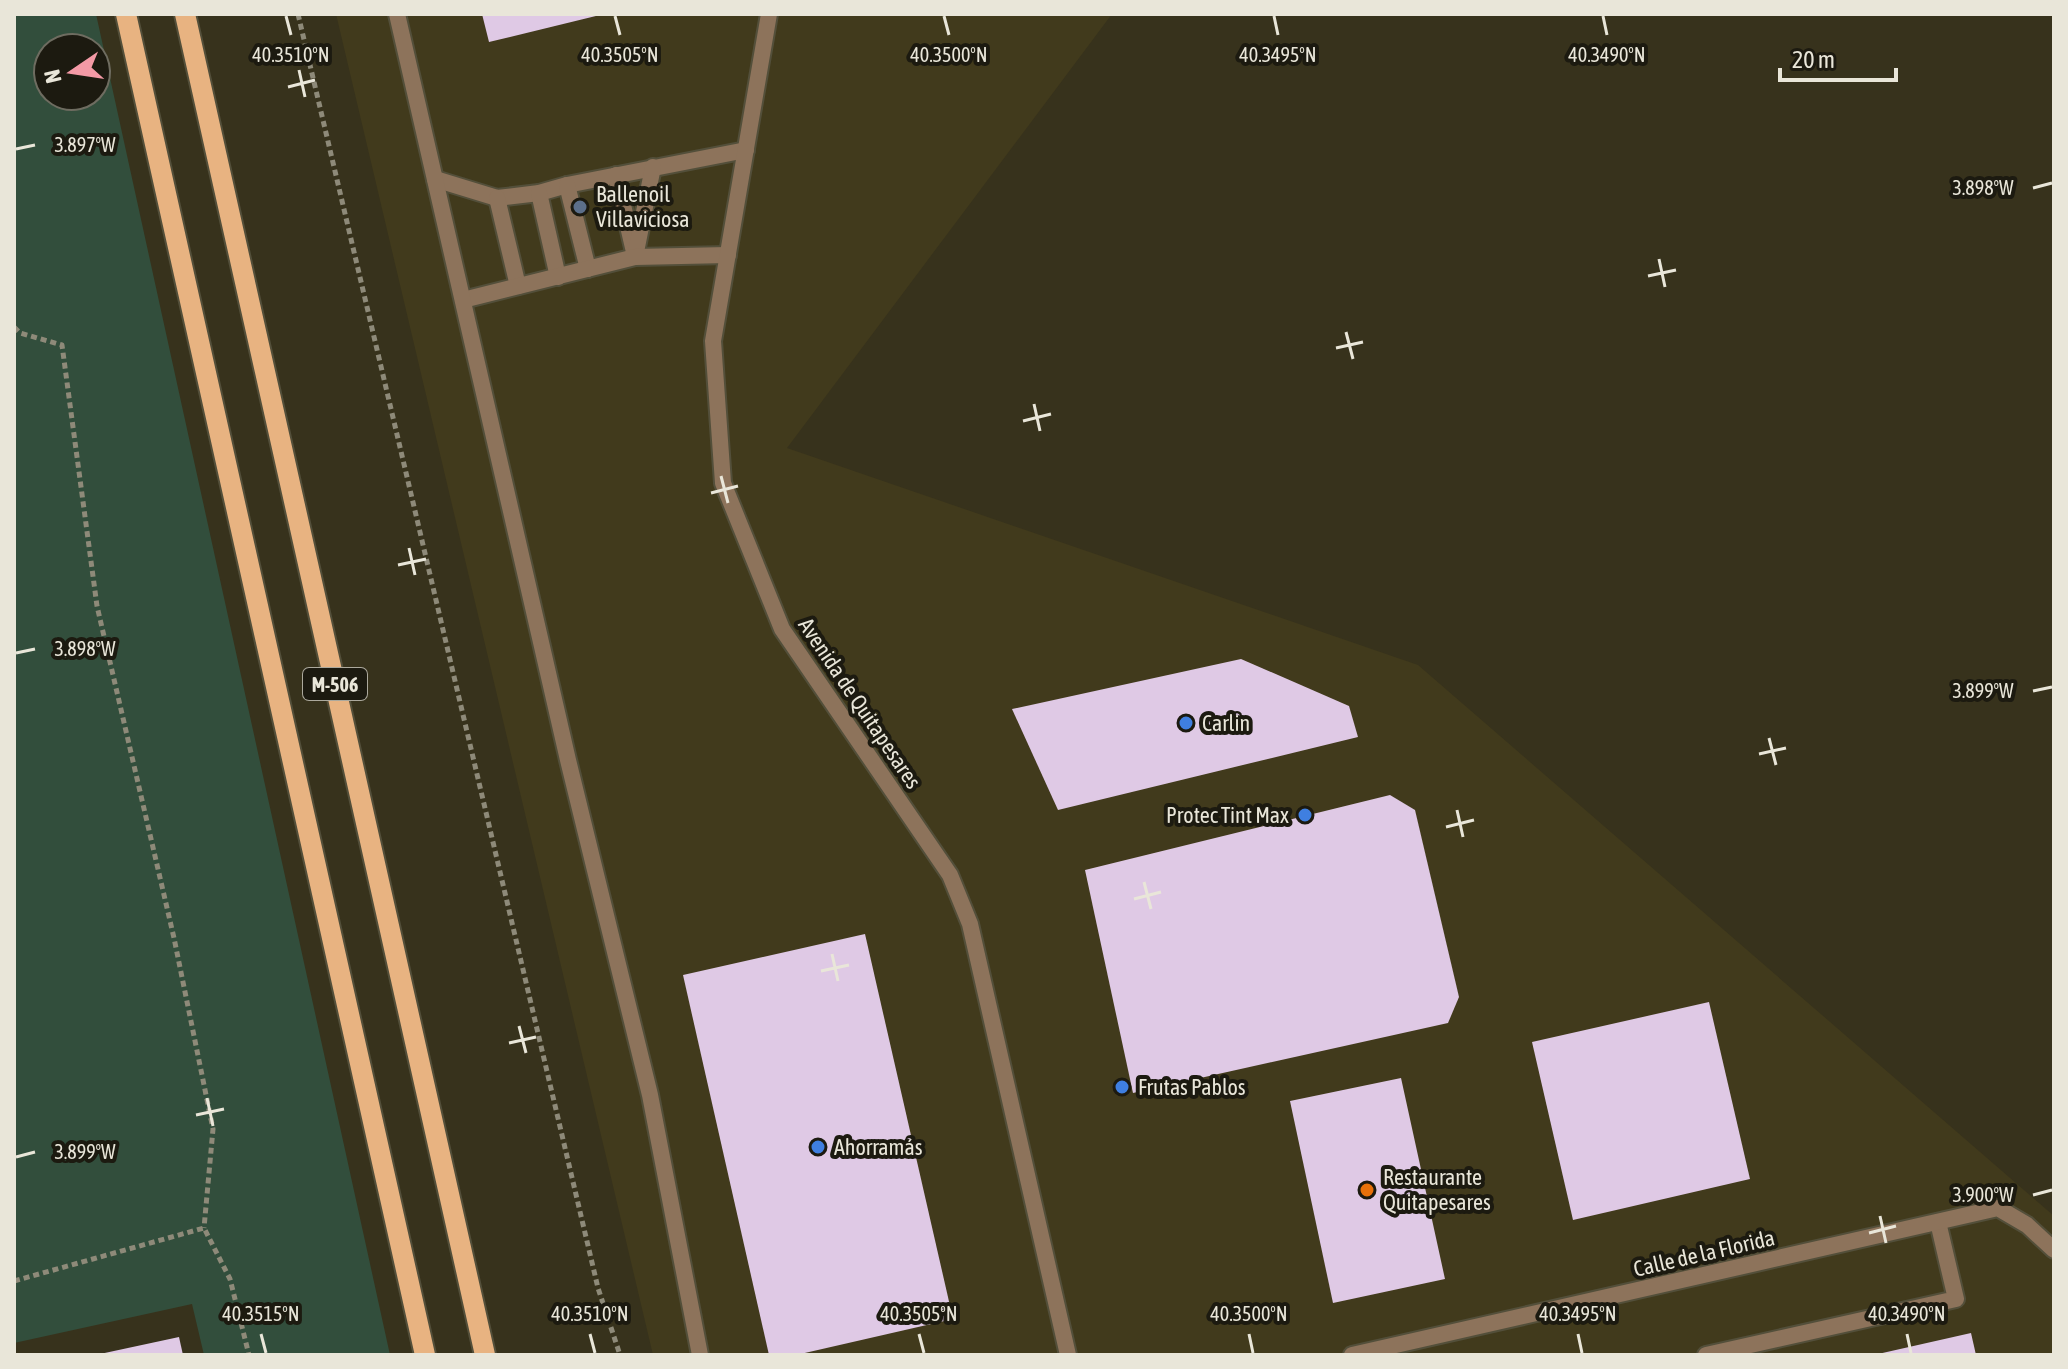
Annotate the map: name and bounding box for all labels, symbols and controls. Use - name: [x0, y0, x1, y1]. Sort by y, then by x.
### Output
- north arrow: [32, 32, 112, 112]
- scale bar: [1780, 32, 1896, 82]
- text: 40.3510°N: [252, 43, 330, 66]
- text: 40.3505°N: [581, 43, 659, 66]
- text: 40.3500°N: [910, 43, 988, 66]
- text: 40.3495°N: [1239, 43, 1317, 66]
- text: 40.3490°N: [1568, 43, 1646, 66]
- text: 20 m: [1792, 46, 1835, 73]
- text: N: [38, 67, 67, 86]
- text: 3.897°W: [54, 133, 116, 156]
- text: 3.898°W: [1952, 176, 2014, 199]
- place label: Ballenoil Villaviciosa: [596, 181, 689, 232]
- marker: Ballenoil Villaviciosa: [571, 198, 589, 216]
- street label: Avenida de Quitapesares: [793, 613, 927, 793]
- text: 3.898°W: [54, 637, 116, 660]
- road number: M-506: [303, 668, 367, 700]
- text: 3.899°W: [1952, 679, 2014, 702]
- place label: Carlin: [1202, 710, 1250, 736]
- marker: Carlin: [1177, 714, 1195, 732]
- place label: Protec Tint Max: [1166, 802, 1289, 828]
- marker: Protec Tint Max: [1296, 806, 1314, 824]
- place label: Frutas Pablos: [1138, 1074, 1246, 1100]
- marker: Frutas Pablos: [1113, 1078, 1131, 1096]
- place label: Ahorramás: [834, 1134, 923, 1160]
- marker: Ahorramás: [809, 1138, 827, 1156]
- text: 3.899°W: [54, 1140, 116, 1163]
- place label: Restaurante Quitapesares: [1383, 1164, 1491, 1215]
- marker: Restaurante Quitapesares: [1358, 1181, 1376, 1199]
- text: 3.900°W: [1952, 1183, 2014, 1206]
- street label: Calle de la Florida: [1631, 1224, 1777, 1282]
- text: 40.3515°N: [222, 1302, 300, 1325]
- text: 40.3510°N: [551, 1302, 629, 1325]
- text: 40.3505°N: [880, 1302, 958, 1325]
- text: 40.3500°N: [1210, 1302, 1288, 1325]
- text: 40.3495°N: [1539, 1302, 1617, 1325]
- text: 40.3490°N: [1868, 1302, 1946, 1325]

